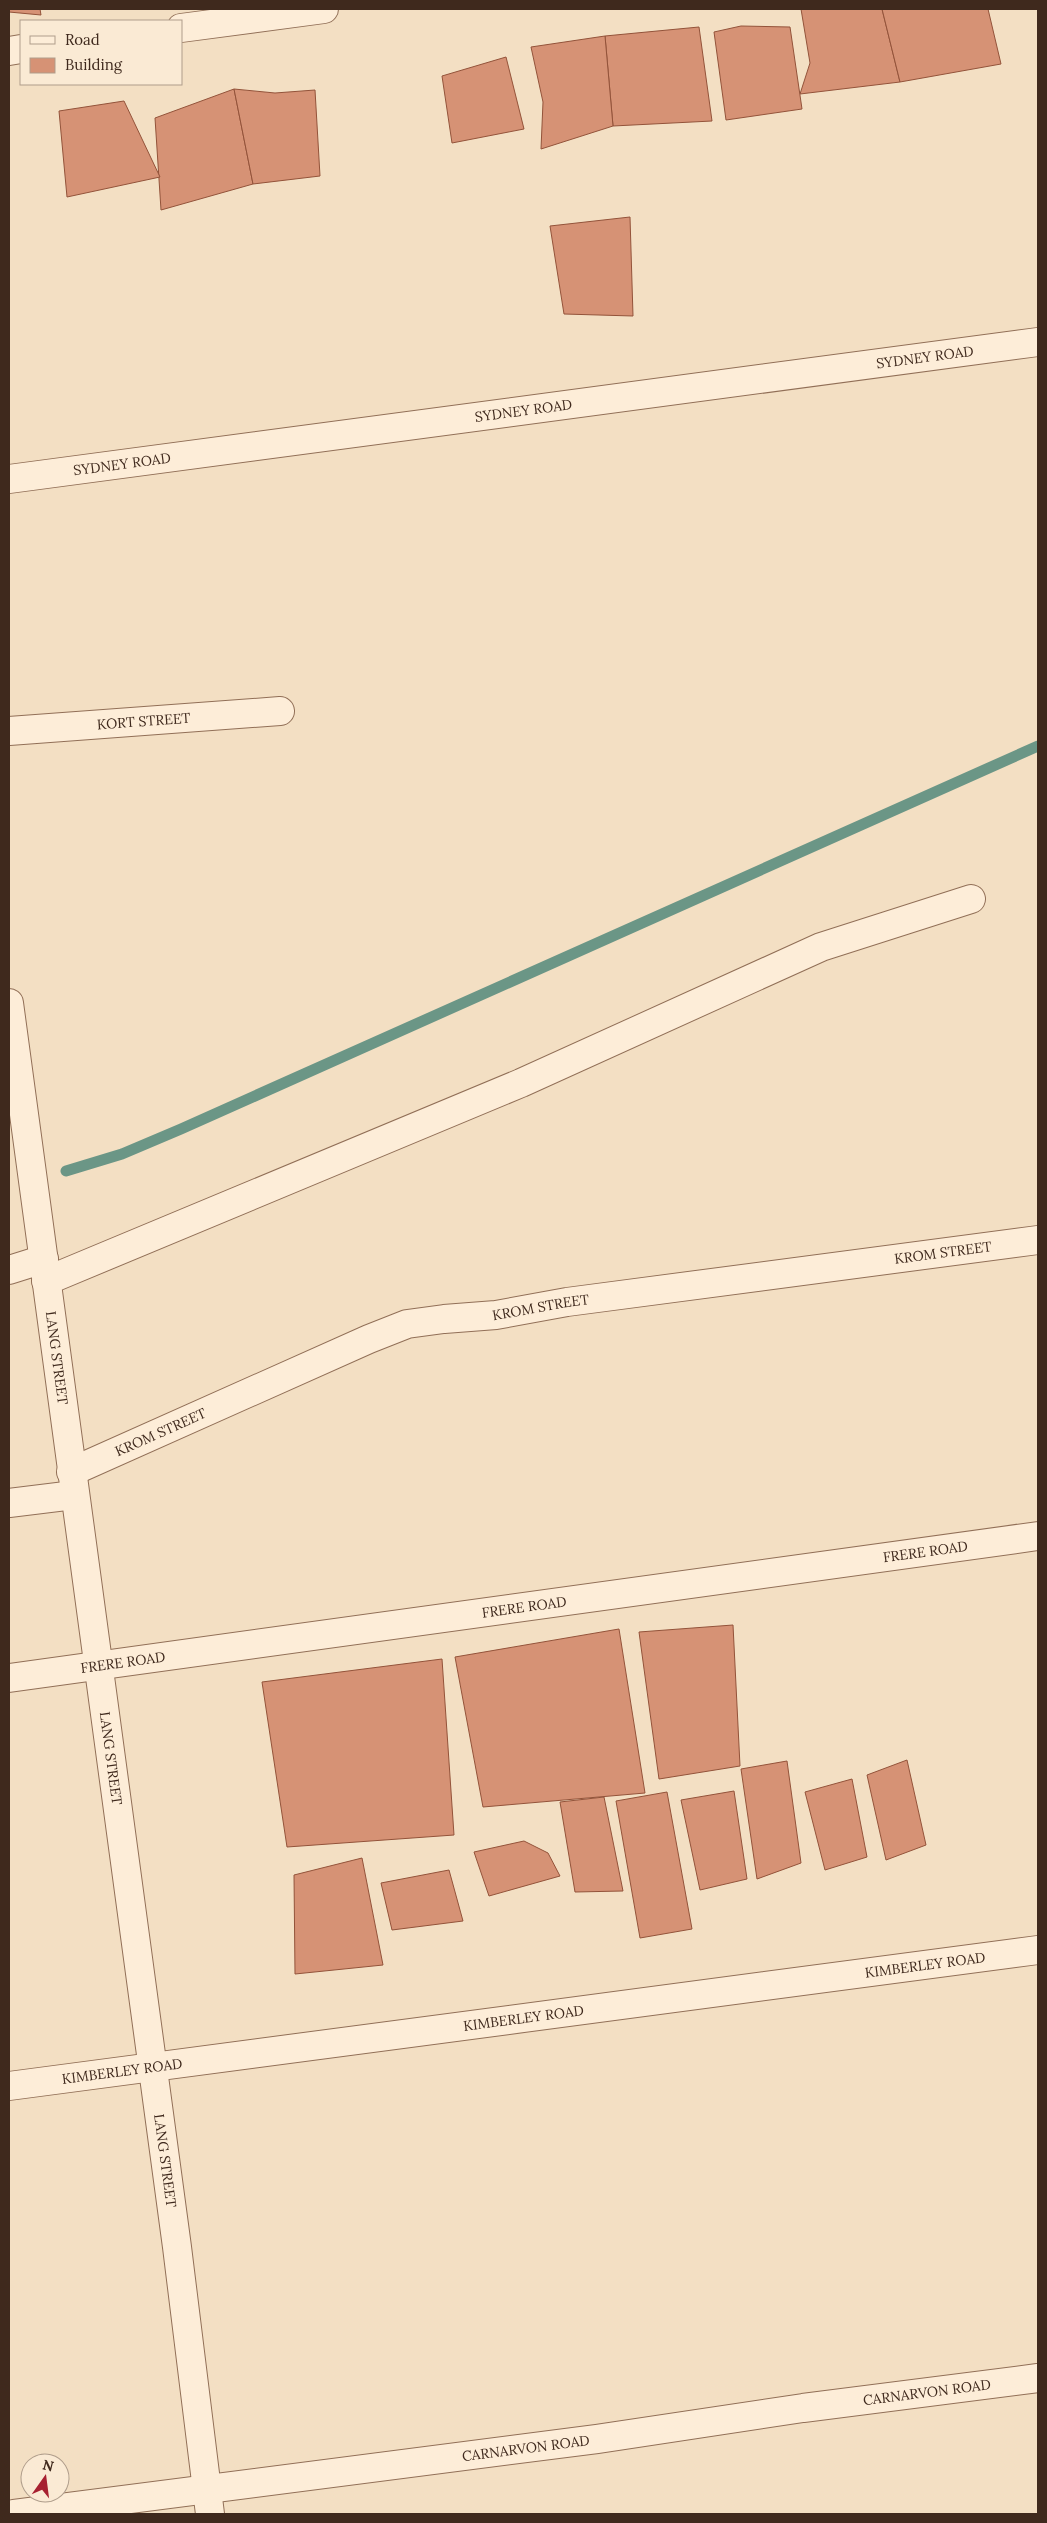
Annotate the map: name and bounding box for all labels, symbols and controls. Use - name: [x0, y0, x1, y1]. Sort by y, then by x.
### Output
- legend: [20, 20, 182, 85]
- text: Road: [65, 30, 100, 49]
- text: Building: [65, 55, 123, 74]
- street label: SYDNEY ROAD: [875, 342, 975, 372]
- street label: SYDNEY ROAD: [474, 395, 573, 426]
- street label: SYDNEY ROAD: [72, 449, 172, 479]
- street label: KORT STREET: [96, 709, 191, 733]
- street label: KROM STREET: [893, 1237, 993, 1268]
- street label: KROM STREET: [491, 1290, 590, 1325]
- street label: LANG STREET: [42, 1310, 72, 1406]
- street label: KROM STREET: [112, 1404, 209, 1460]
- street label: FRERE ROAD: [882, 1537, 969, 1566]
- street label: FRERE ROAD: [481, 1592, 568, 1622]
- street label: FRERE ROAD: [79, 1648, 166, 1677]
- street label: LANG STREET: [96, 1710, 126, 1806]
- street label: KIMBERLEY ROAD: [864, 1948, 986, 1982]
- street label: KIMBERLEY ROAD: [462, 2001, 585, 2035]
- street label: KIMBERLEY ROAD: [61, 2054, 183, 2088]
- street label: LANG STREET: [150, 2113, 181, 2208]
- street label: CARNARVON ROAD: [862, 2375, 992, 2409]
- street label: CARNARVON ROAD: [461, 2431, 591, 2465]
- north arrow: [20, 2453, 70, 2503]
- text: N: [41, 2455, 56, 2475]

